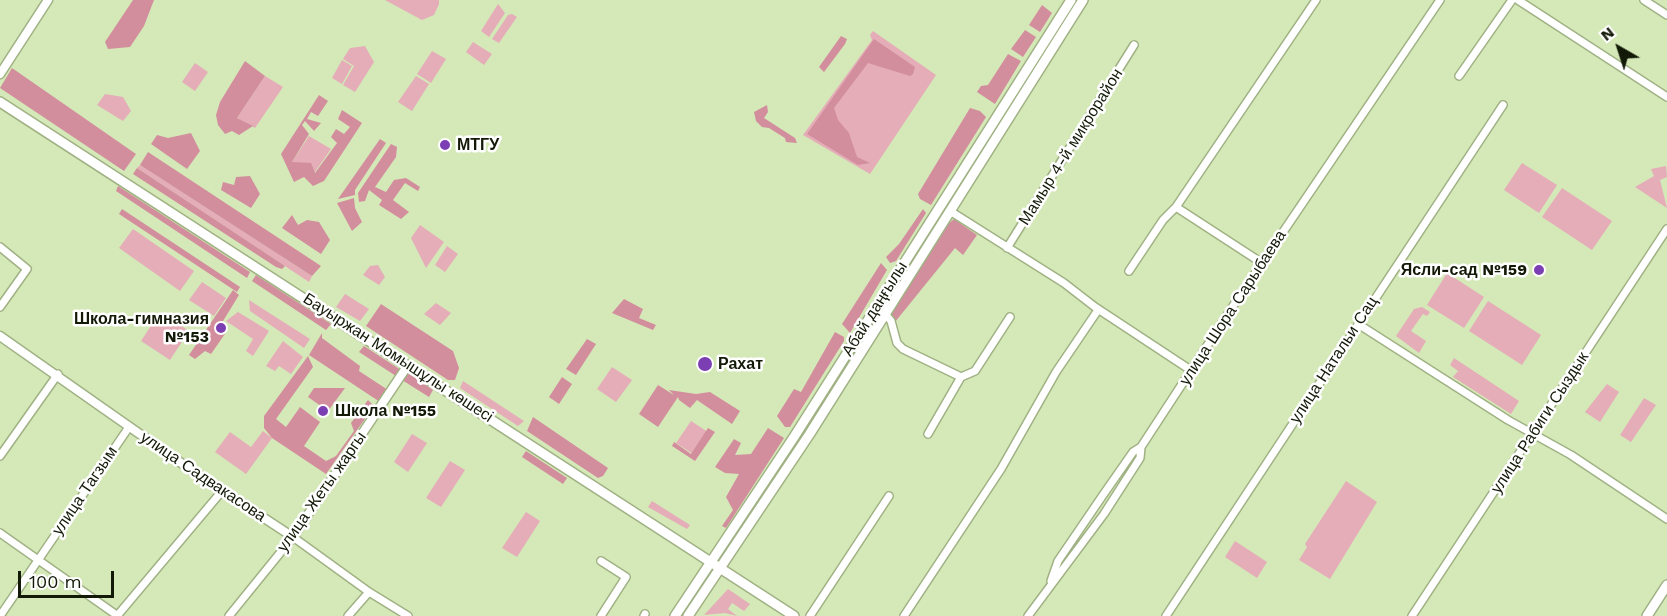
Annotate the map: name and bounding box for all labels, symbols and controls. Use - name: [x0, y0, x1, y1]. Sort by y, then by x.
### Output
- north arrow: [1589, 18, 1649, 78]
- text: N: [1597, 23, 1618, 45]
- street label: Мамыр 4-й микрорайон: [1015, 65, 1127, 229]
- place label: МТГУ: [457, 135, 499, 155]
- marker: МТГУ: [438, 138, 452, 152]
- street label: улица Шора Сарыбаева: [1176, 227, 1290, 389]
- street label: Абай даңғылы: [838, 258, 912, 360]
- place label: Ясли-сад №159: [1401, 260, 1527, 280]
- marker: Ясли-сад №159: [1532, 263, 1546, 277]
- street label: Бауыржан Момышұлы көшесі: [299, 289, 497, 427]
- street label: улица Натальи Сац: [1286, 293, 1382, 427]
- place label: Школа-гимназия №153: [74, 309, 209, 347]
- marker: Школа-гимназия №153: [214, 321, 228, 335]
- street label: улица Рабиги Сыздык: [1487, 349, 1593, 497]
- place label: Рахат: [718, 354, 763, 374]
- marker: Рахат: [696, 355, 714, 373]
- place label: Школа №155: [335, 401, 436, 421]
- marker: Школа №155: [316, 404, 330, 418]
- street label: улица Садвакасова: [137, 428, 269, 526]
- street label: улица Жеты жаргы: [273, 428, 371, 556]
- street label: улица Тагзым: [48, 443, 122, 539]
- scale bar: [21, 559, 117, 597]
- text: 100 m: [29, 571, 82, 592]

